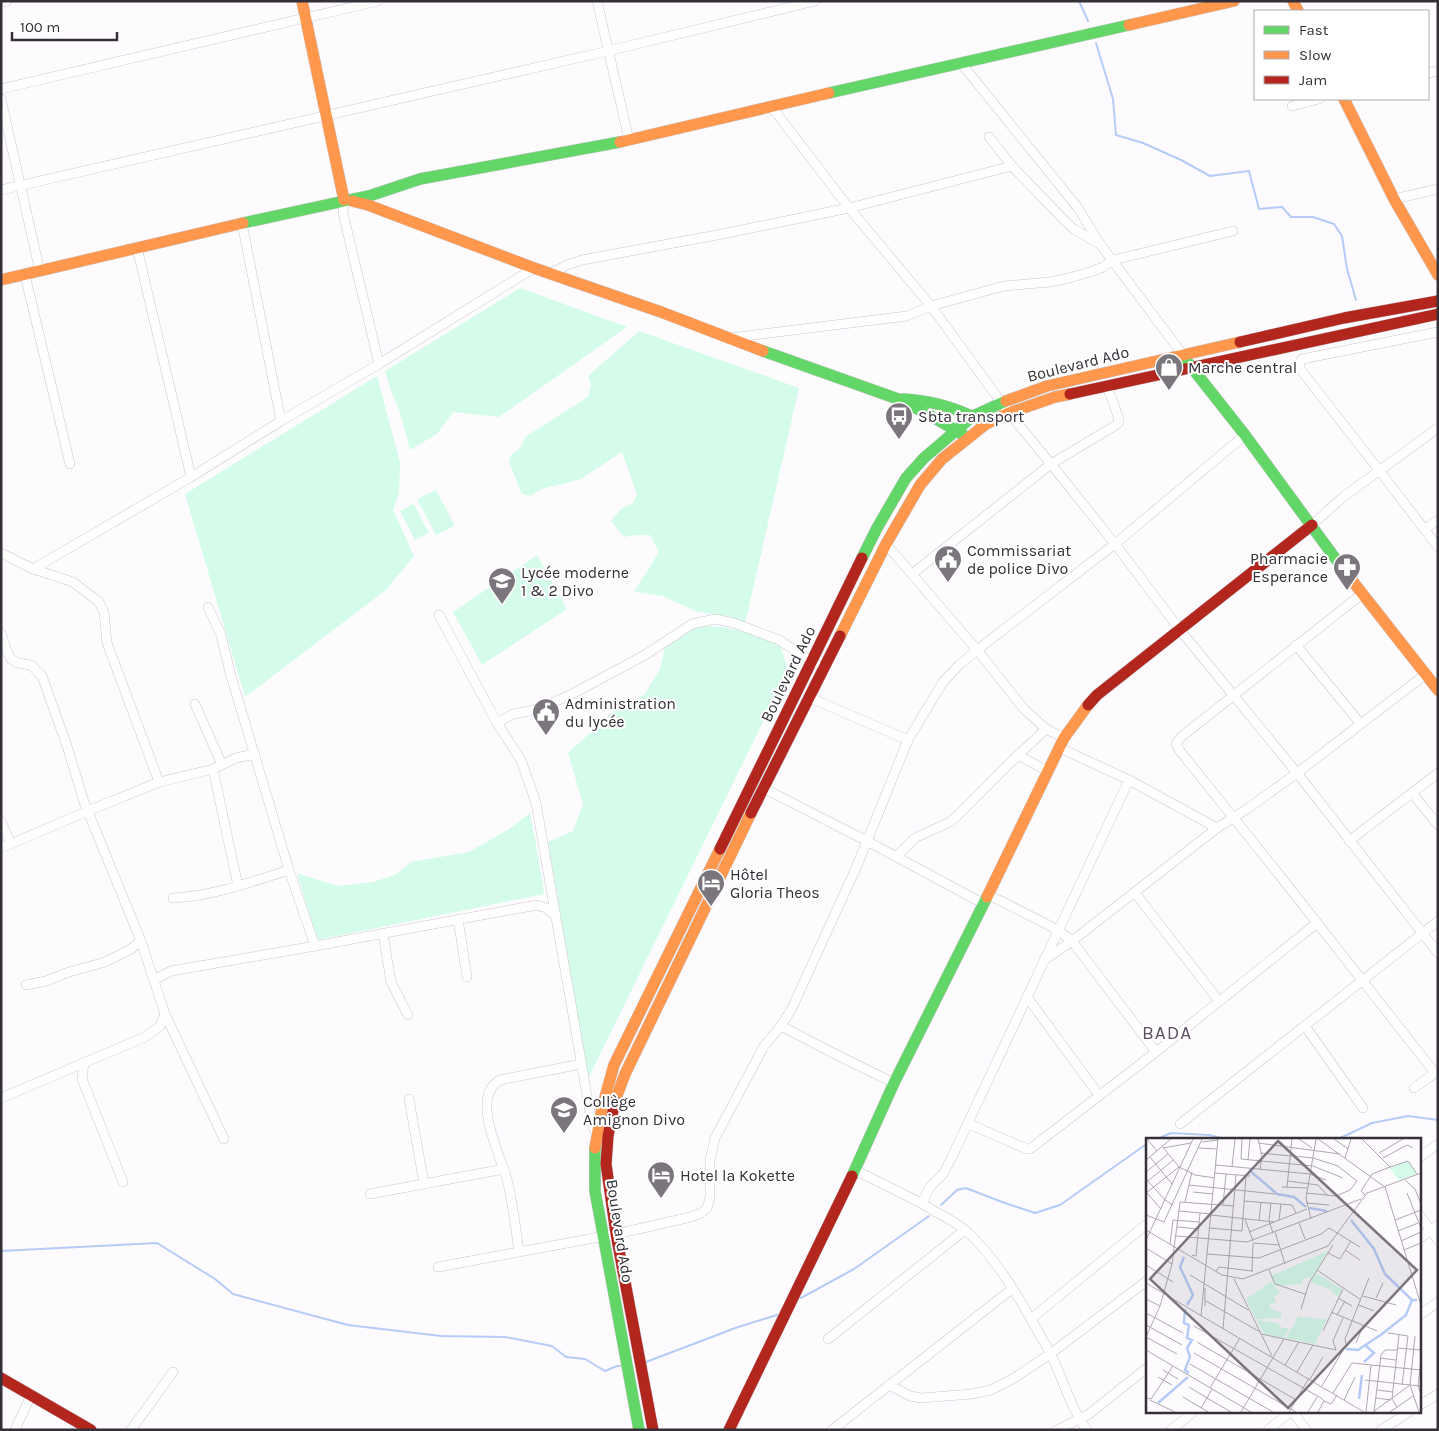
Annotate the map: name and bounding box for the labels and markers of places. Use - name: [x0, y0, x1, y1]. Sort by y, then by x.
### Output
- shop icon: Marche central: [1154, 352, 1184, 391]
- place label: Marche central: [1188, 358, 1297, 377]
- bus stop icon: Sbta transport: [884, 401, 914, 440]
- place label: Sbta transport: [918, 407, 1024, 426]
- place label: Commissariat de police Divo: [967, 541, 1071, 578]
- public building icon: Commissariat de police Divo: [933, 544, 963, 583]
- place label: Pharmacie Esperance: [1250, 549, 1328, 586]
- pharmacy icon: Pharmacie Esperance: [1332, 552, 1362, 591]
- place label: Lycée moderne 1 & 2 Divo: [521, 563, 629, 600]
- school or university icon: Lycée moderne 1 & 2 Divo: [487, 566, 517, 605]
- place label: Administration du lycée: [565, 694, 676, 731]
- public building icon: Administration du lycée: [531, 697, 561, 736]
- place label: Hôtel Gloria Theos: [730, 865, 820, 902]
- hotel icon: Hôtel Gloria Theos: [696, 868, 726, 907]
- place label: Collège Amignon Divo: [583, 1092, 685, 1129]
- school or university icon: Collège Amignon Divo: [549, 1095, 579, 1134]
- hotel icon: Hotel la Kokette: [646, 1160, 676, 1199]
- place label: Hotel la Kokette: [680, 1166, 795, 1185]

